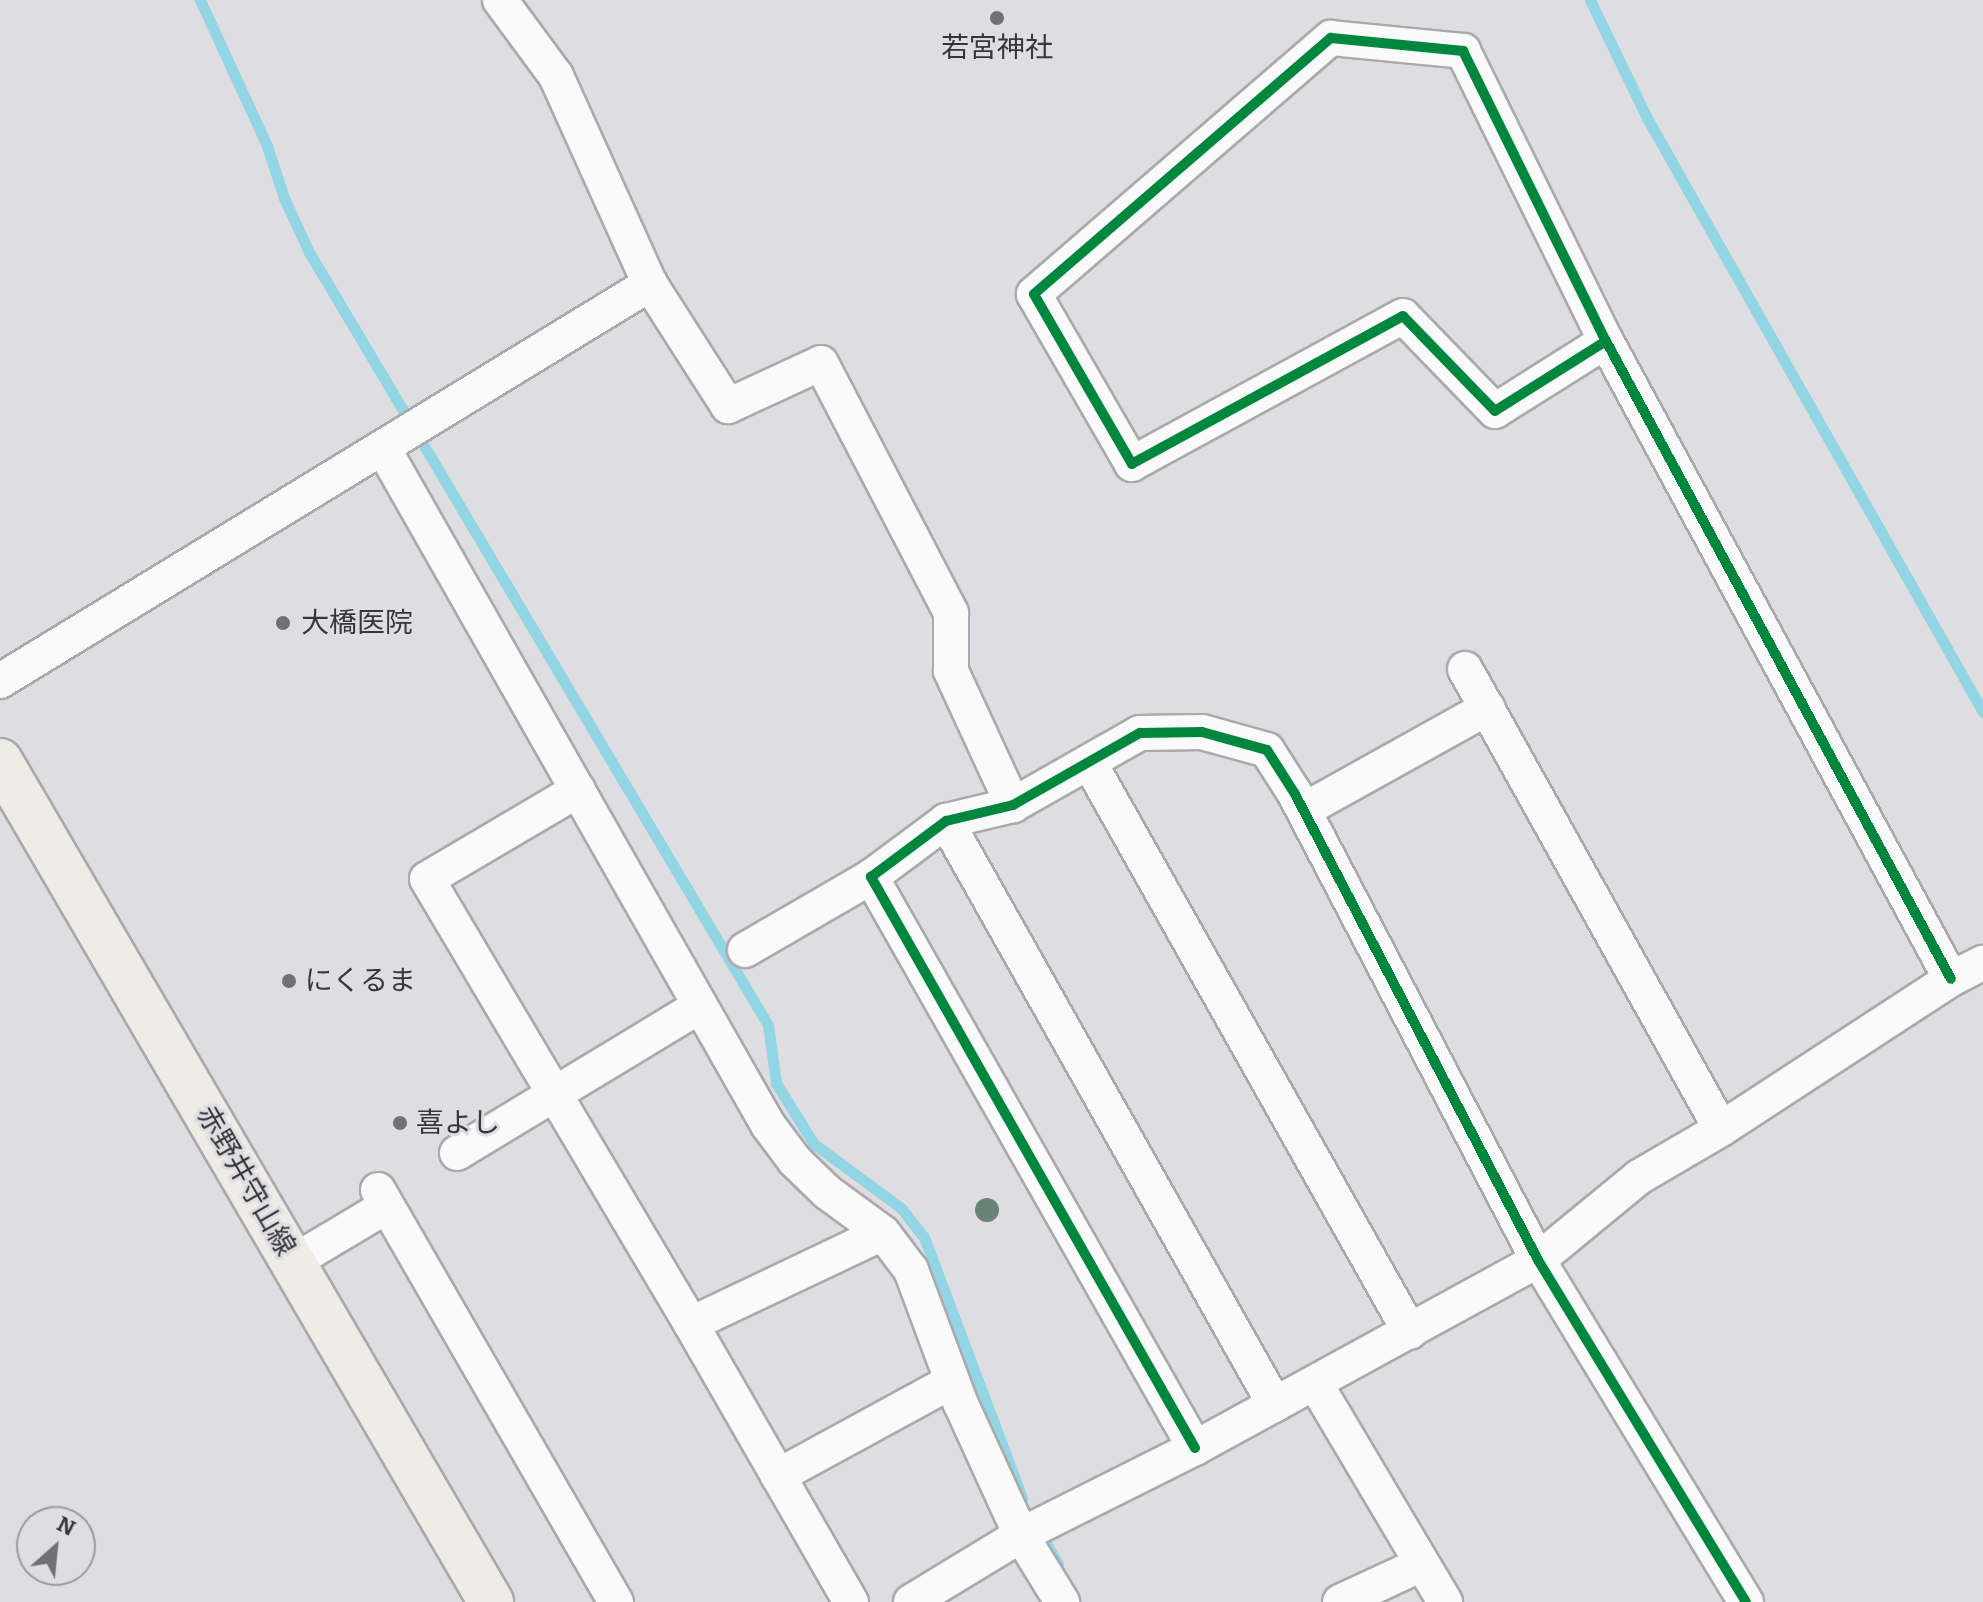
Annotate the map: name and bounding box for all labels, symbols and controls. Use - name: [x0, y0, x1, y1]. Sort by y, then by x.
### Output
- marker: 若宮神社: [988, 9, 1006, 27]
- place label: 若宮神社: [941, 31, 1053, 65]
- place label: 大橋医院: [301, 606, 413, 640]
- marker: 大橋医院: [272, 612, 294, 634]
- place label: にくるま: [305, 964, 417, 998]
- marker: にくるま: [280, 972, 298, 990]
- street label: 赤野井守山線: [189, 1100, 303, 1262]
- place label: 喜よし: [416, 1106, 500, 1140]
- marker: 喜よし: [391, 1114, 409, 1132]
- north arrow: [16, 1506, 96, 1586]
- text: N: [53, 1510, 80, 1542]

